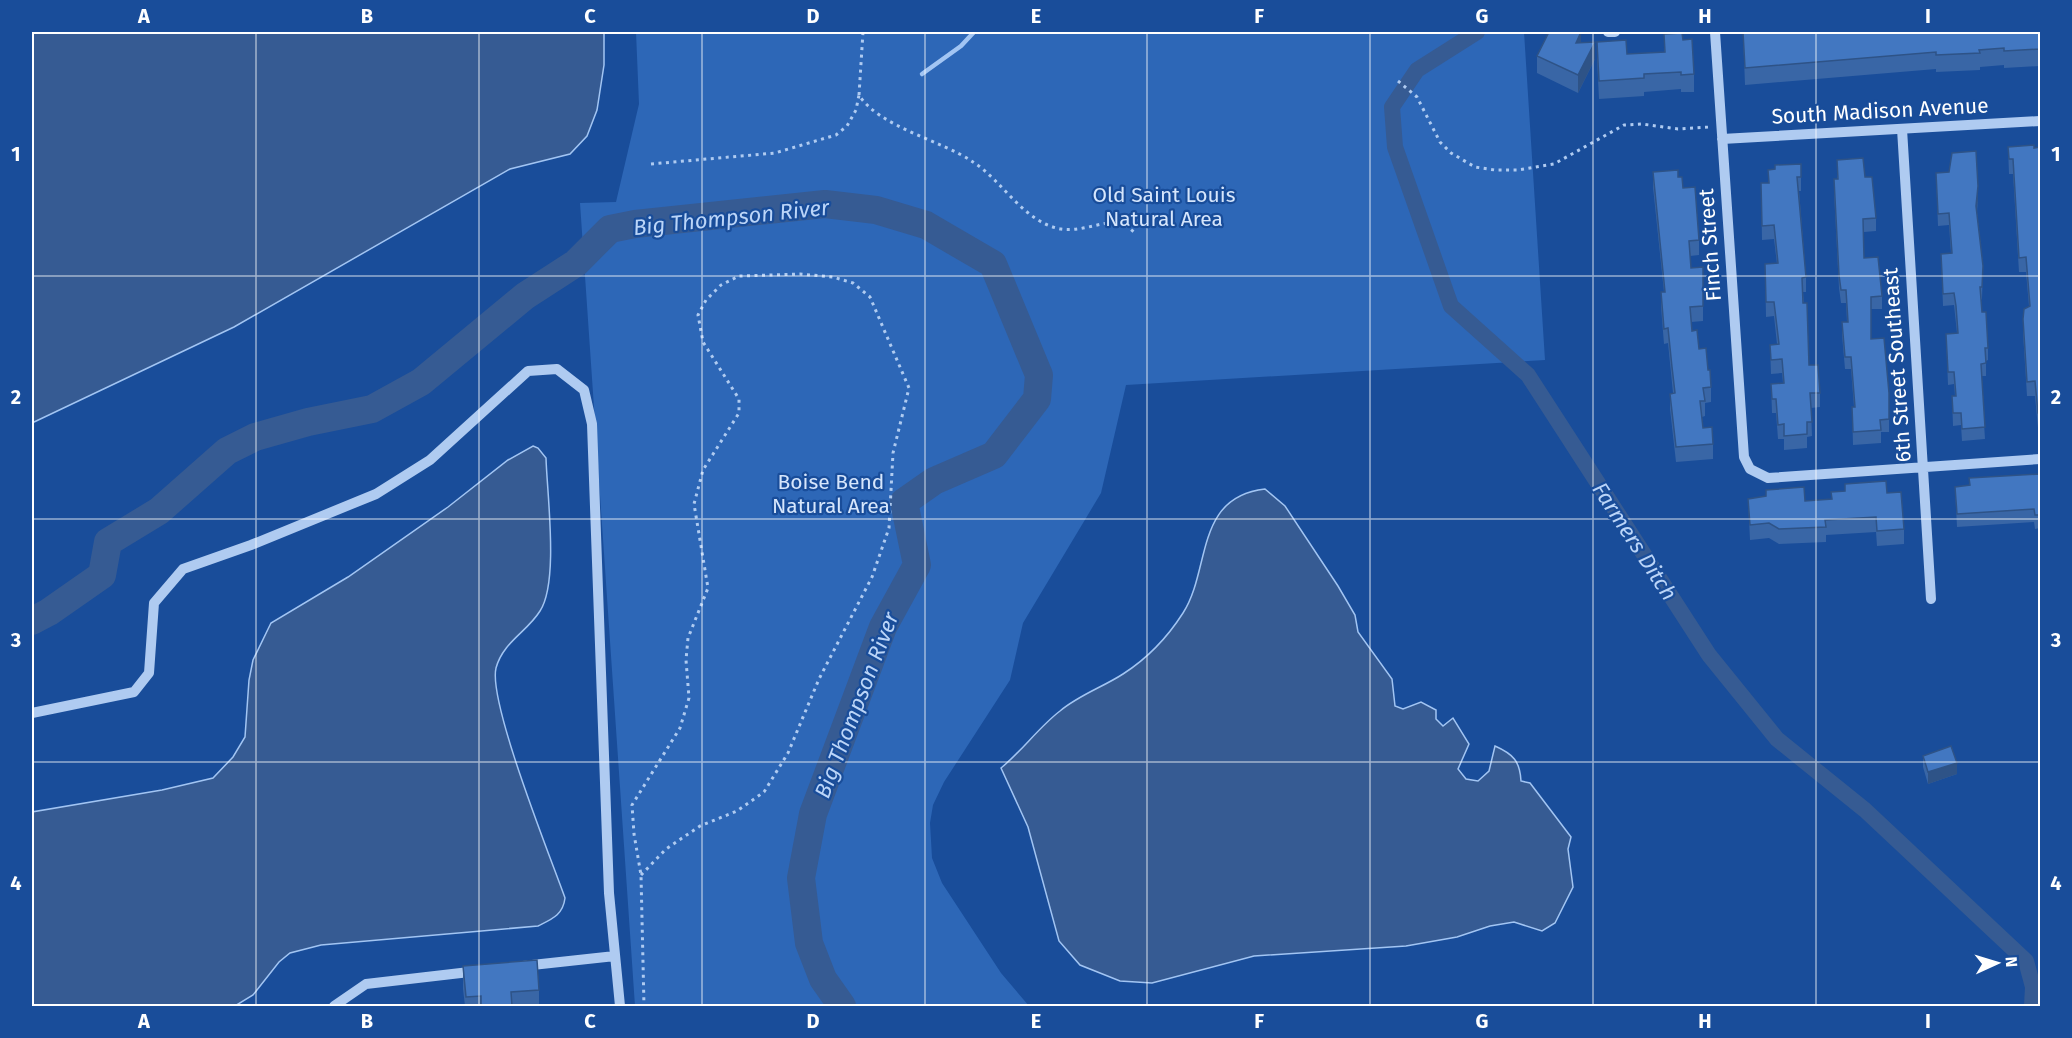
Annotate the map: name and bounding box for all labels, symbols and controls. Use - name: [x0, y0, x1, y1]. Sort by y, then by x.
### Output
- text: A: [137, 4, 151, 28]
- text: B: [361, 4, 373, 28]
- text: C: [584, 4, 596, 28]
- text: D: [806, 4, 820, 28]
- text: E: [1031, 4, 1041, 28]
- text: F: [1254, 4, 1264, 28]
- text: G: [1476, 4, 1488, 28]
- text: H: [1698, 4, 1712, 28]
- text: I: [1925, 4, 1931, 28]
- street label: South Madison Avenue: [1771, 92, 1989, 130]
- text: 1: [11, 142, 21, 166]
- text: 1: [2051, 142, 2061, 166]
- park label: Old Saint Louis Natural Area: [1092, 182, 1236, 232]
- street label: Finch Street: [1693, 187, 1727, 302]
- water label: Big Thompson River: [632, 194, 831, 241]
- street label: 6th Street Southeast: [1877, 266, 1917, 463]
- text: 2: [11, 385, 21, 409]
- text: 2: [2051, 385, 2061, 409]
- park label: Boise Bend Natural Area: [772, 469, 890, 519]
- water label: Farmers Ditch: [1586, 477, 1683, 605]
- water label: Big Thompson River: [809, 608, 905, 802]
- text: 3: [10, 628, 21, 652]
- text: 3: [2050, 628, 2061, 652]
- text: 4: [10, 871, 22, 895]
- text: 4: [2050, 871, 2062, 895]
- north arrow: [1967, 933, 2027, 993]
- text: N: [2002, 956, 2021, 968]
- text: A: [137, 1009, 151, 1033]
- text: B: [361, 1009, 373, 1033]
- text: C: [584, 1009, 596, 1033]
- text: D: [806, 1009, 820, 1033]
- text: E: [1031, 1009, 1041, 1033]
- text: F: [1254, 1009, 1264, 1033]
- text: G: [1476, 1009, 1488, 1033]
- text: H: [1698, 1009, 1712, 1033]
- text: I: [1925, 1009, 1931, 1033]

